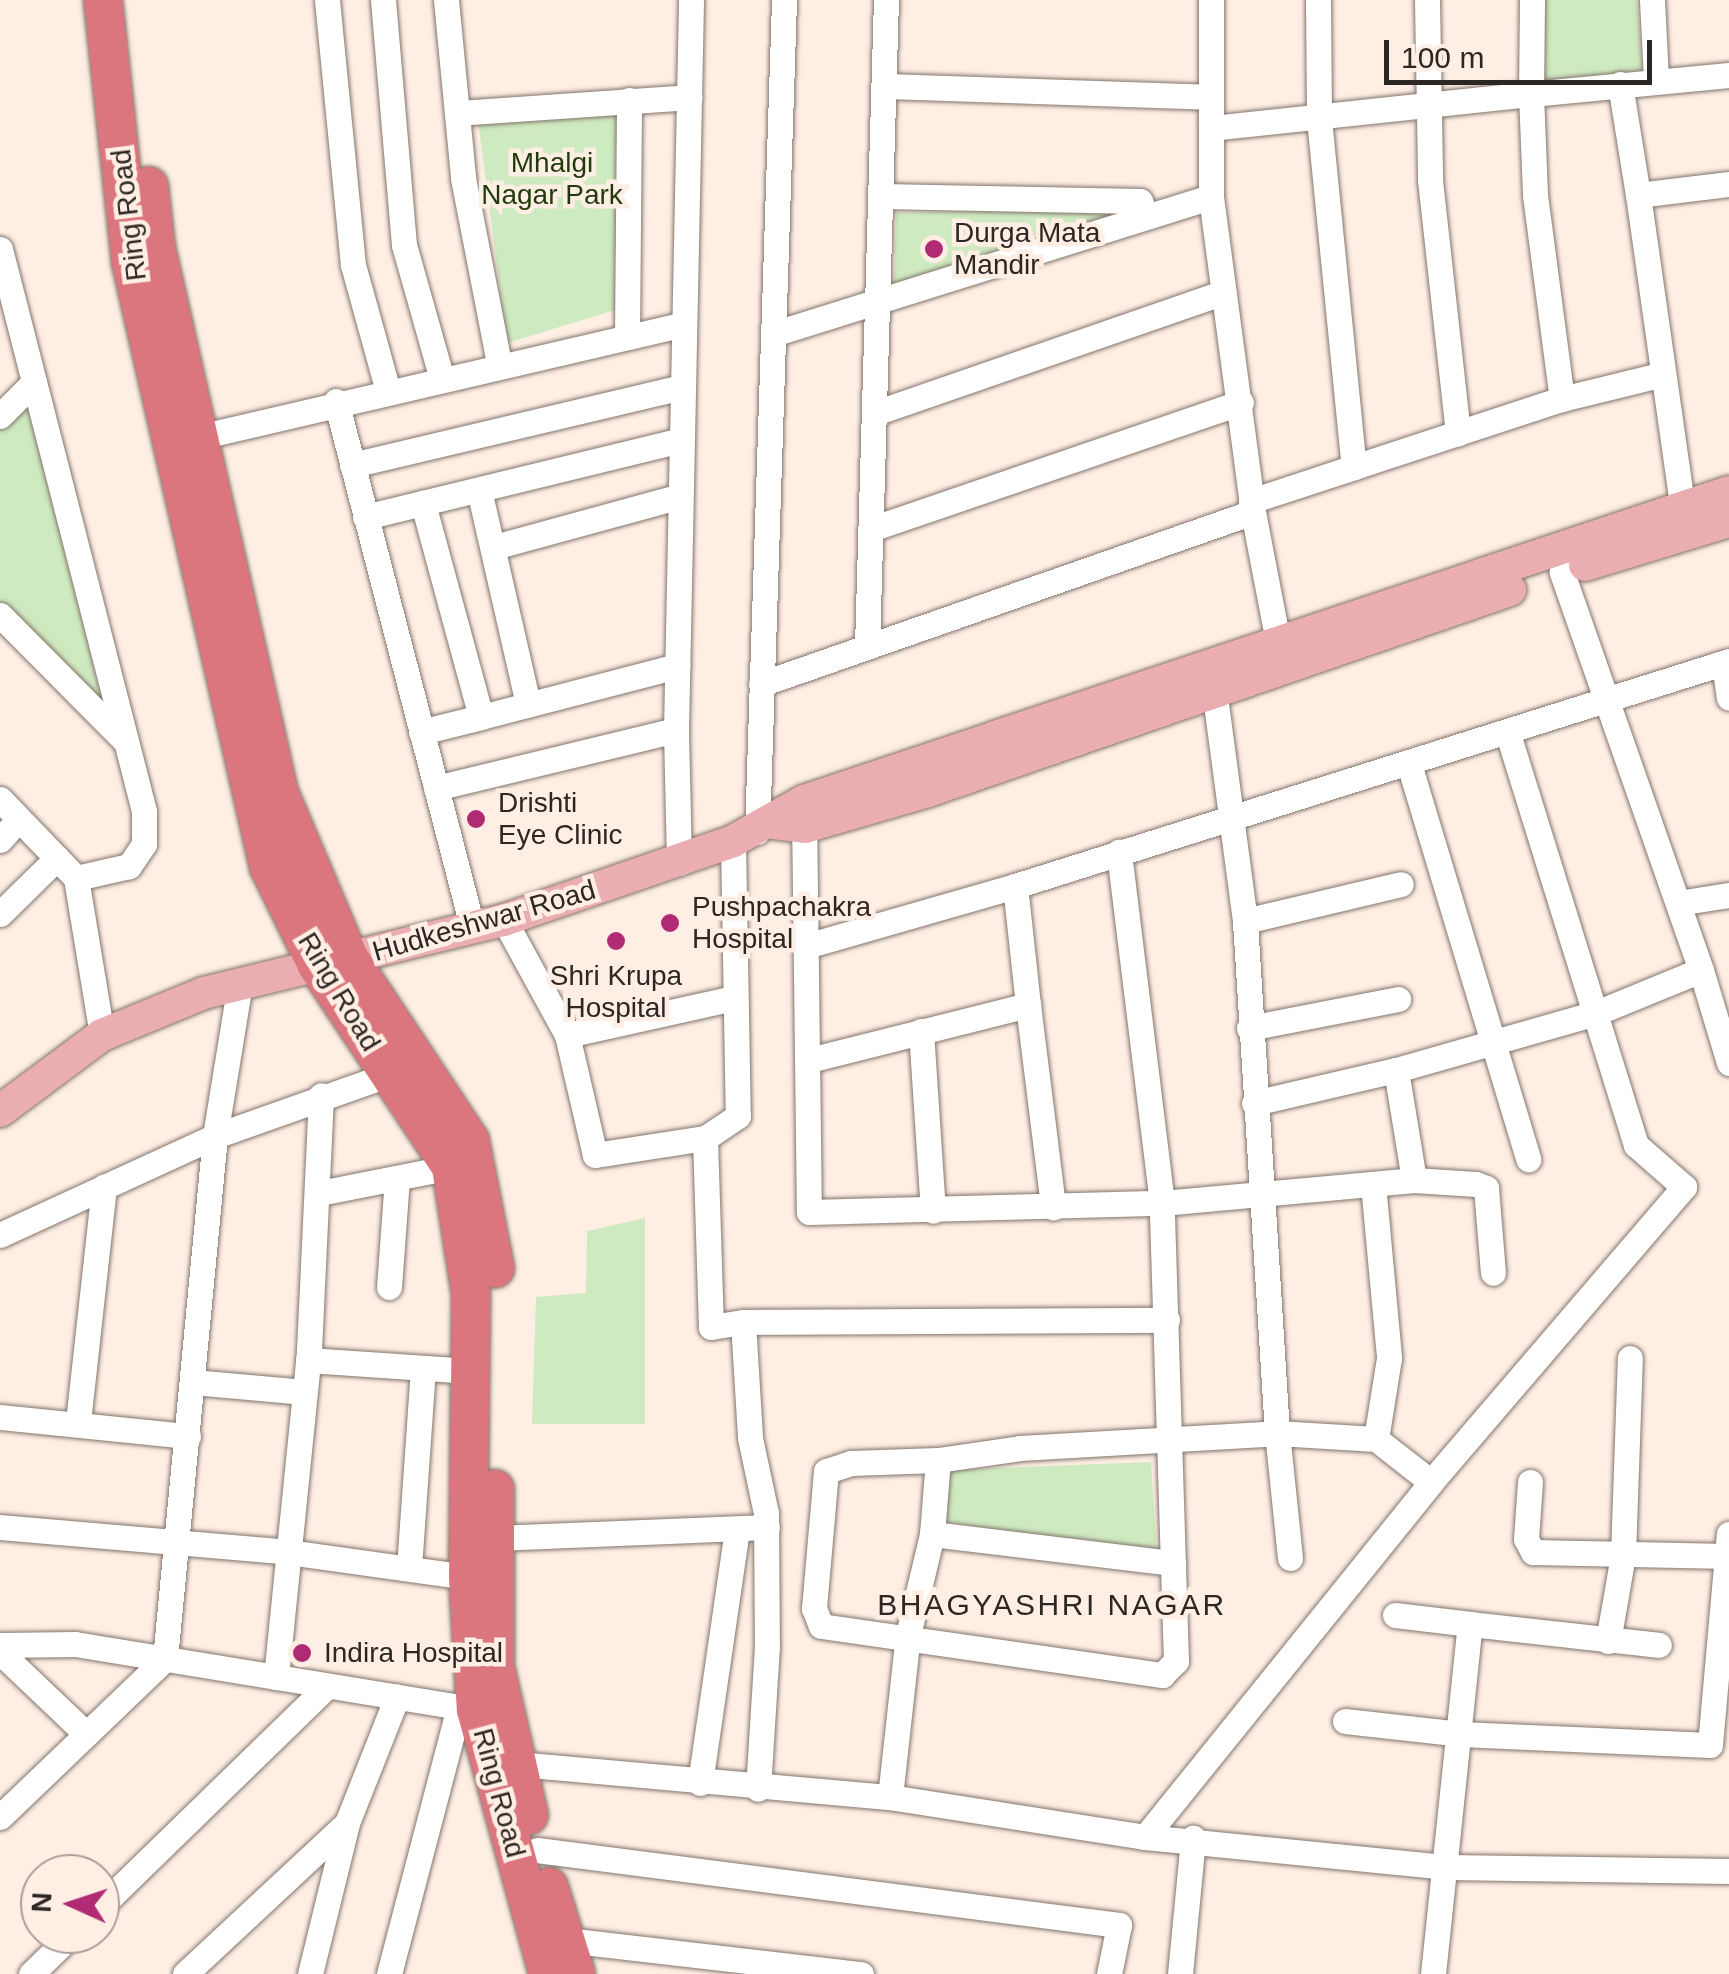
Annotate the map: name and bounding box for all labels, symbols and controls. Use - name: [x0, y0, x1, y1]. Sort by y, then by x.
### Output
- scale bar: [1389, 20, 1656, 82]
- text: 100 m: [1401, 41, 1484, 74]
- park label: Mhalgi Nagar Park: [481, 146, 623, 212]
- street label: Ring Road: [104, 147, 154, 283]
- place label: Durga Mata Mandir: [954, 216, 1100, 282]
- marker: Durga Mata Mandir: [923, 238, 945, 260]
- place label: Drishti Eye Clinic: [498, 786, 622, 852]
- marker: Drishti Eye Clinic: [463, 806, 489, 832]
- street label: Hudkeshwar Road: [369, 873, 599, 969]
- place label: Pushpachakra Hospital: [692, 890, 871, 956]
- marker: Pushpachakra Hospital: [657, 910, 683, 936]
- street label: Ring Road: [291, 927, 387, 1057]
- marker: Shri Krupa Hospital: [603, 928, 629, 954]
- place label: Shri Krupa Hospital: [550, 959, 682, 1025]
- district label: BHAGYASHRI NAGAR: [877, 1587, 1227, 1623]
- place label: Indira Hospital: [324, 1636, 503, 1670]
- marker: Indira Hospital: [289, 1640, 315, 1666]
- street label: Ring Road: [466, 1725, 532, 1861]
- north arrow: [20, 1854, 120, 1954]
- text: N: [26, 1892, 58, 1913]

